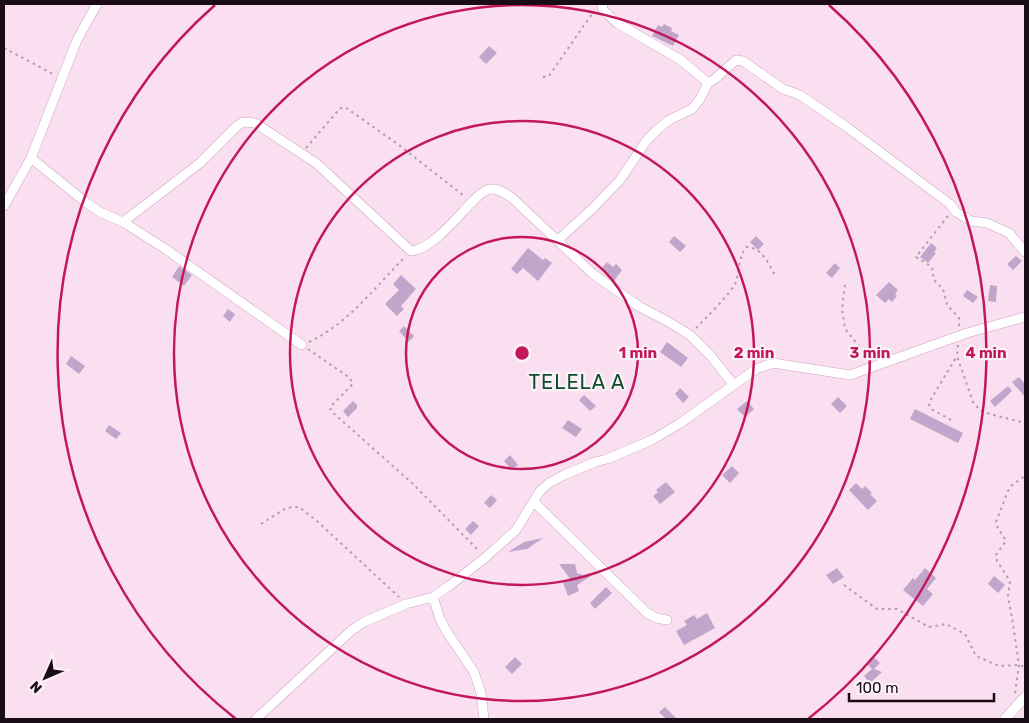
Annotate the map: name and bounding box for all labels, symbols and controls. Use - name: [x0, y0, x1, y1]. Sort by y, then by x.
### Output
- centre of rings: [513, 344, 531, 362]
- text: 1 min: [619, 344, 657, 362]
- text: 2 min: [734, 344, 774, 362]
- text: 3 min: [850, 344, 890, 362]
- text: 4 min: [965, 344, 1007, 362]
- district label: TELELA A: [529, 370, 625, 394]
- north arrow: [20, 653, 70, 703]
- scale bar: [849, 670, 994, 702]
- text: N: [27, 677, 46, 696]
- text: 100 m: [856, 679, 898, 697]

